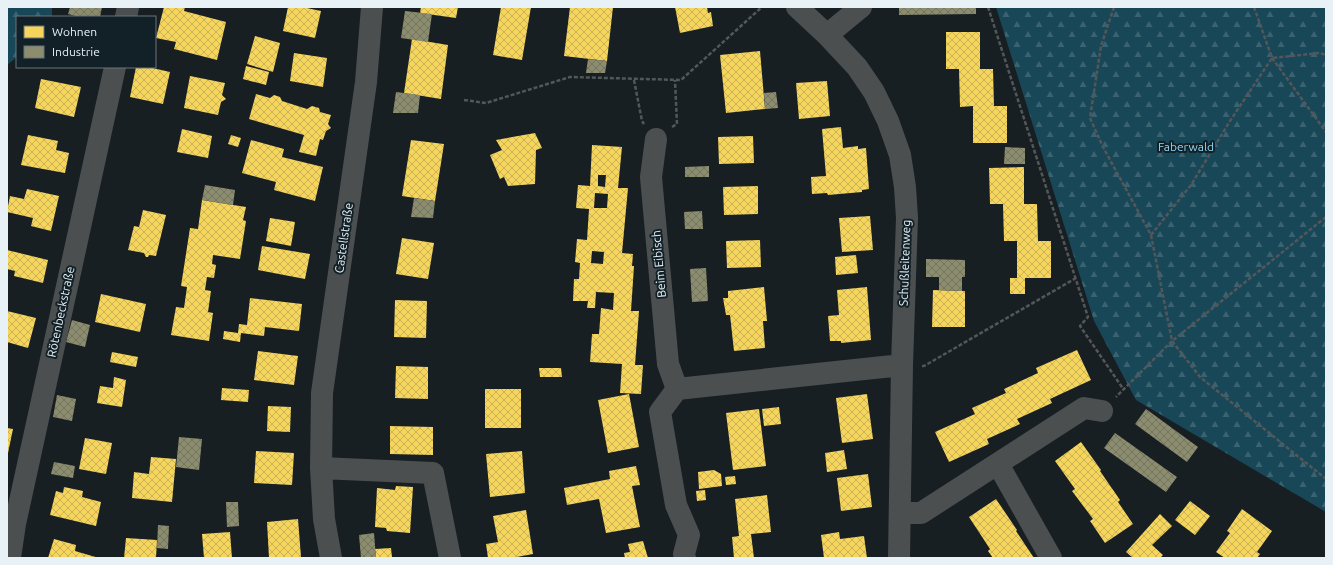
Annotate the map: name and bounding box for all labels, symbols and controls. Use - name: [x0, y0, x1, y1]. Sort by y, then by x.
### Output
- legend: [16, 16, 156, 68]
- text: Wohnen: [52, 25, 97, 38]
- text: Industrie: [52, 45, 100, 58]
- park label: Faberwald: [1158, 140, 1214, 153]
- street label: Castellstraße: [332, 202, 355, 274]
- street label: Schußleitenweg: [896, 220, 913, 306]
- street label: Beim Eibisch: [649, 230, 668, 298]
- street label: Rötenbeckstraße: [45, 265, 76, 358]

